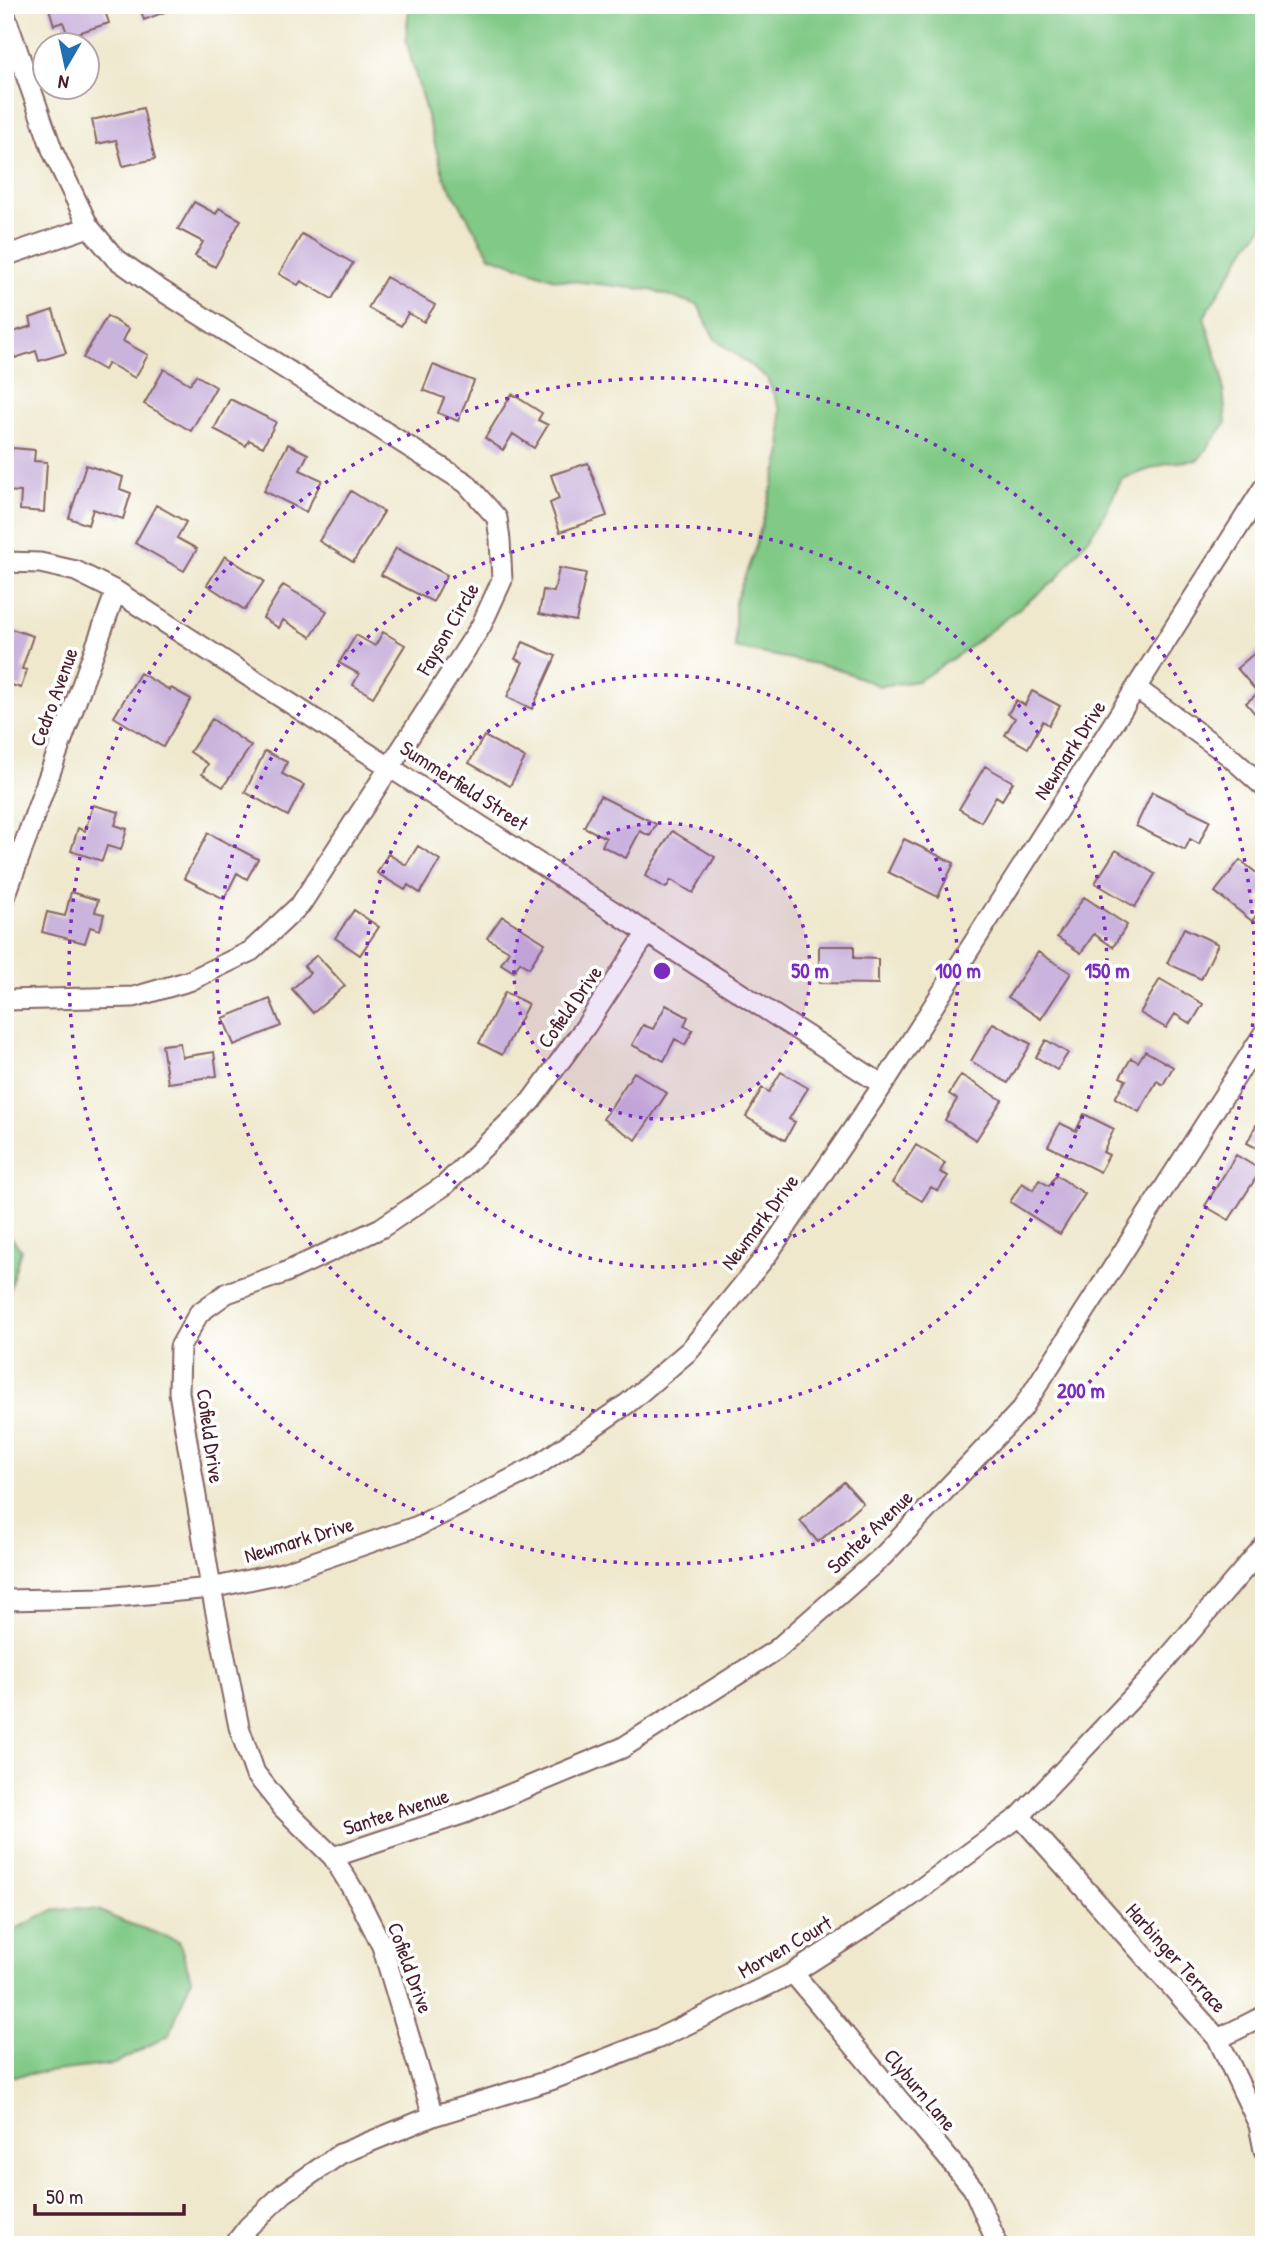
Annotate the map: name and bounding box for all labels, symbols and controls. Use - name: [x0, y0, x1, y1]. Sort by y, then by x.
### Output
- north arrow: [32, 32, 102, 102]
- text: N: [56, 69, 70, 96]
- street label: Fayson Circle: [409, 577, 486, 681]
- street label: Cedro Avenue: [22, 644, 85, 750]
- street label: Newmark Drive: [1027, 694, 1112, 805]
- street label: Summerfield Street: [395, 733, 535, 838]
- text: 50 m: [791, 956, 829, 985]
- text: 100 m: [935, 956, 981, 985]
- text: 150 m: [1084, 956, 1130, 985]
- centre of rings: [650, 959, 674, 983]
- street label: Cofield Drive: [531, 960, 609, 1054]
- street label: Newmark Drive: [714, 1168, 805, 1276]
- text: 200 m: [1057, 1376, 1105, 1405]
- street label: Cofield Drive: [190, 1387, 231, 1485]
- street label: Santee Avenue: [820, 1483, 919, 1580]
- street label: Newmark Drive: [241, 1509, 357, 1570]
- street label: Santee Avenue: [339, 1781, 452, 1842]
- street label: Harbinger Terrace: [1119, 1896, 1234, 2019]
- street label: Morven Court: [733, 1908, 838, 1985]
- street label: Cofield Drive: [381, 1918, 440, 2017]
- street label: Clyburn Lane: [877, 2042, 963, 2137]
- scale bar: [35, 2173, 184, 2217]
- text: 50 m: [46, 2182, 83, 2211]

